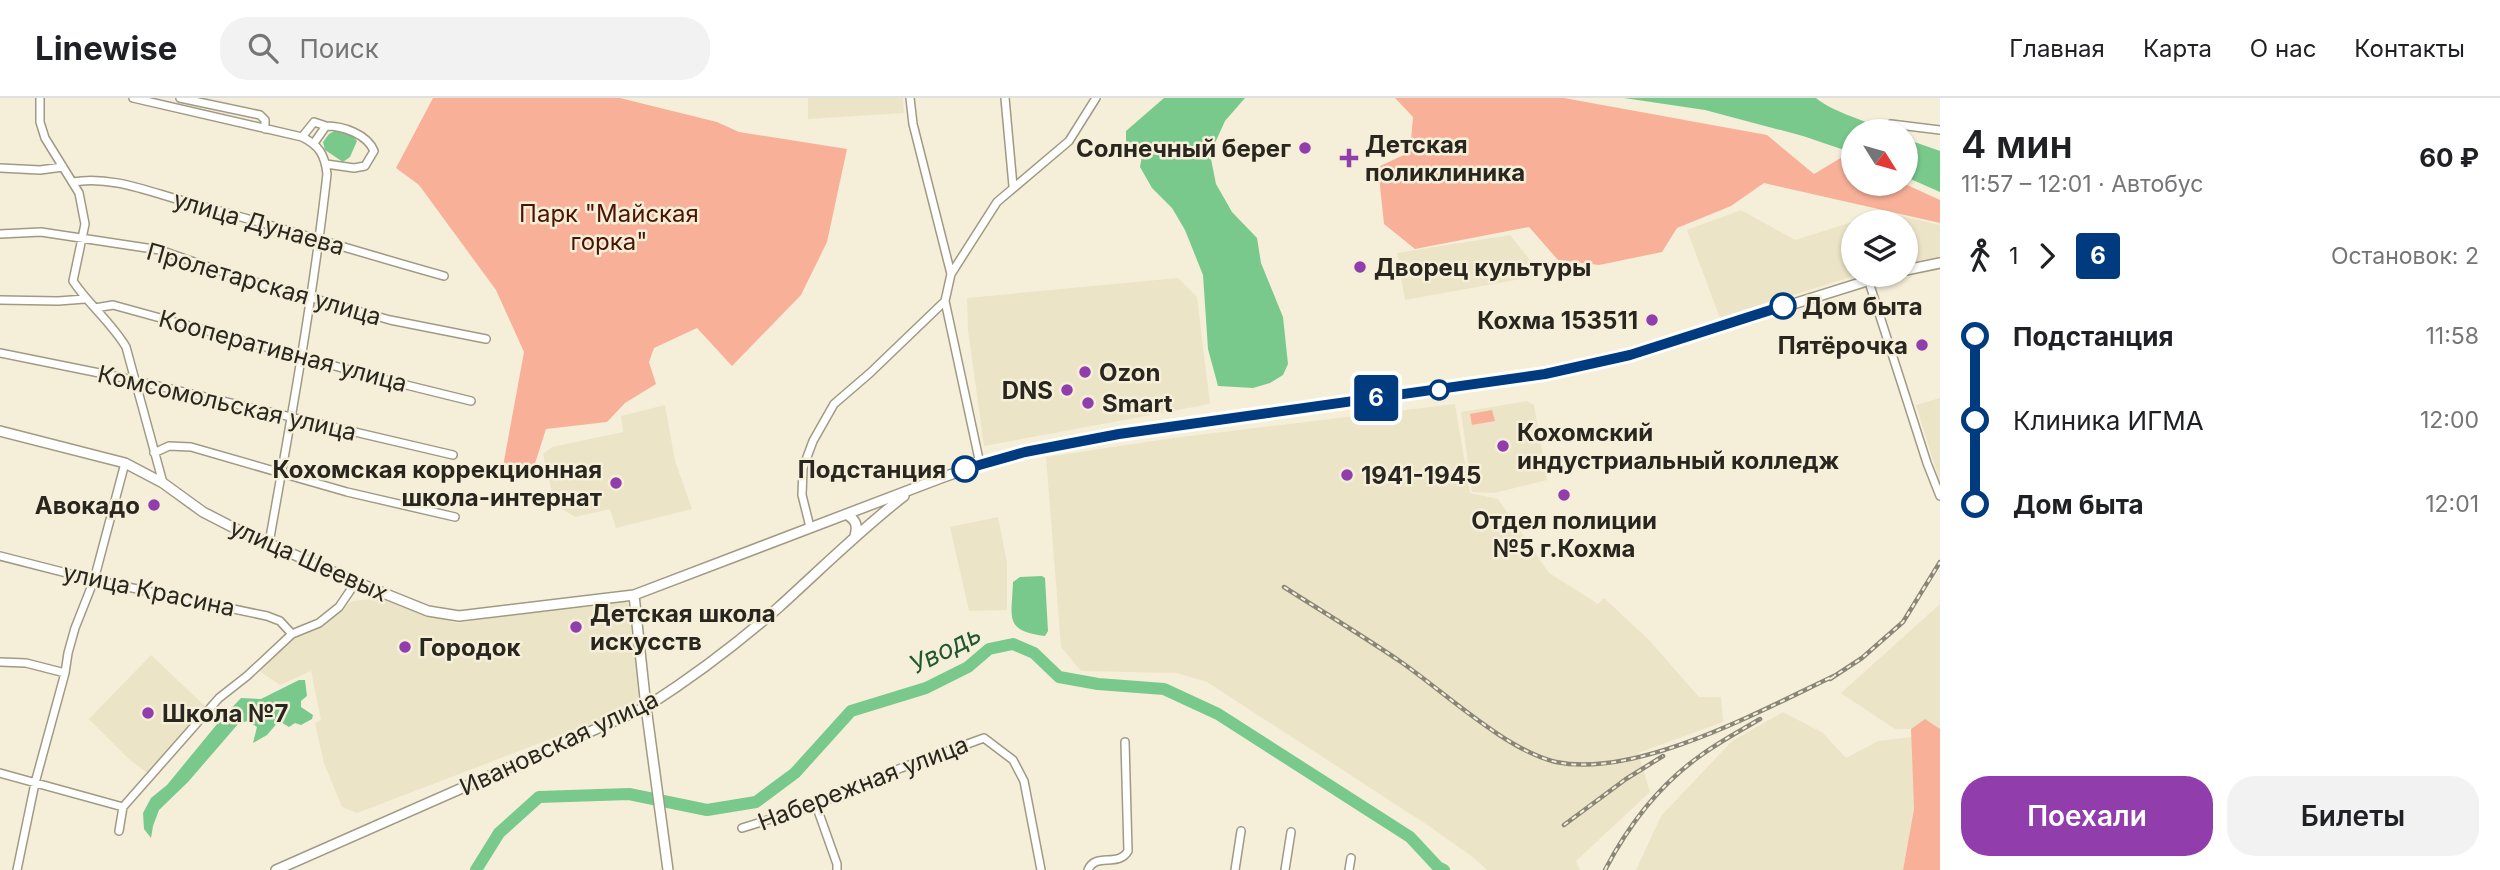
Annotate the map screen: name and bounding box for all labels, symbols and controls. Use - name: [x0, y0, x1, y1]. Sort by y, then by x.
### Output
- search box: [220, 17, 710, 80]
- text: Linewise: [35, 28, 178, 68]
- icon: search: [244, 29, 282, 67]
- text: Поиск: [300, 33, 379, 64]
- text: Главная: [2009, 34, 2105, 63]
- text: Карта: [2143, 34, 2212, 63]
- text: О нас: [2250, 34, 2316, 63]
- text: Контакты: [2354, 34, 2465, 63]
- north arrow: [1841, 119, 1918, 196]
- map controls: [1841, 119, 1918, 287]
- text: 4 мин: [1961, 121, 2073, 167]
- place label: Детская поликлиника: [1365, 130, 1525, 187]
- place label: Солнечный берег: [1076, 134, 1291, 163]
- marker: Солнечный берег: [1297, 140, 1313, 156]
- text: 60 ₽: [2419, 142, 2479, 173]
- marker: Детская поликлиника: [1339, 148, 1359, 168]
- text: 11:57 – 12:01 · Автобус: [1961, 170, 2203, 198]
- street label: улица Дунаева: [170, 185, 348, 261]
- park label: Парк "Майская горка": [519, 199, 699, 256]
- button: layers: [1841, 210, 1918, 287]
- street label: Пролетарская улица: [143, 237, 385, 331]
- icon: walk: [1961, 237, 1999, 275]
- icon: forward: [2028, 237, 2066, 275]
- text: 6: [2090, 241, 2106, 270]
- text: 1: [2009, 242, 2018, 270]
- text: Остановок: 2: [2331, 242, 2479, 270]
- place label: Дворец культуры: [1374, 253, 1591, 282]
- marker: Дворец культуры: [1352, 259, 1368, 275]
- place label: Дом быта: [1802, 292, 1923, 321]
- marker: Дом быта: [1770, 293, 1796, 319]
- street label: Кооперативная улица: [156, 304, 410, 398]
- place label: Кохма 153511: [1477, 306, 1638, 335]
- marker: Кохма 153511: [1644, 312, 1660, 328]
- text: Подстанция: [2013, 321, 2173, 352]
- text: 11:58: [2425, 322, 2479, 350]
- place label: Пятёрочка: [1778, 331, 1908, 360]
- marker: Пятёрочка: [1914, 337, 1930, 353]
- place label: Ozon: [1099, 358, 1160, 387]
- street label: Комсомольская улица: [95, 359, 359, 447]
- marker: Ozon: [1077, 364, 1093, 380]
- line badge: 6: [1353, 375, 1399, 421]
- place label: DNS: [1002, 376, 1053, 405]
- unlabelled marker: [1429, 380, 1449, 400]
- marker: DNS: [1059, 382, 1075, 398]
- text: 6: [1368, 383, 1384, 412]
- place label: Smart: [1102, 389, 1173, 418]
- marker: Smart: [1080, 395, 1096, 411]
- text: Клиника ИГМА: [2013, 405, 2204, 436]
- text: 12:00: [2420, 406, 2479, 434]
- place label: Кохомский индустриальный колледж: [1517, 418, 1840, 475]
- marker: Кохомский индустриальный колледж: [1495, 438, 1511, 454]
- place label: Кохомская коррекционная школа-интернат: [272, 455, 602, 512]
- place label: Подстанция: [798, 455, 946, 484]
- marker: Подстанция: [952, 456, 978, 482]
- place label: 1941-1945: [1361, 461, 1481, 490]
- marker: 1941-1945: [1339, 467, 1355, 483]
- marker: Кохомская коррекционная школа-интернат: [608, 475, 624, 491]
- marker: Отдел полиции №5 г.Кохма: [1556, 487, 1572, 503]
- text: Дом быта: [2013, 489, 2144, 520]
- text: 12:01: [2425, 490, 2479, 518]
- place label: Авокадо: [35, 491, 140, 520]
- marker: Авокадо: [146, 497, 162, 513]
- place label: Отдел полиции №5 г.Кохма: [1471, 506, 1657, 563]
- street label: улица Шеевых: [225, 512, 393, 608]
- street label: улица Красина: [60, 558, 238, 622]
- place label: Детская школа искусств: [590, 599, 776, 656]
- water label: Уводь: [904, 618, 986, 680]
- marker: Детская школа искусств: [568, 619, 584, 635]
- place label: Городок: [419, 633, 520, 662]
- marker: Городок: [397, 639, 413, 655]
- street label: Ивановская улица: [455, 684, 663, 802]
- place label: Школа №7: [162, 699, 288, 728]
- marker: Школа №7: [140, 705, 156, 721]
- street label: Набережная улица: [754, 729, 972, 837]
- button: Поехали: [1961, 776, 2213, 856]
- button: Билеты: [2227, 776, 2479, 856]

